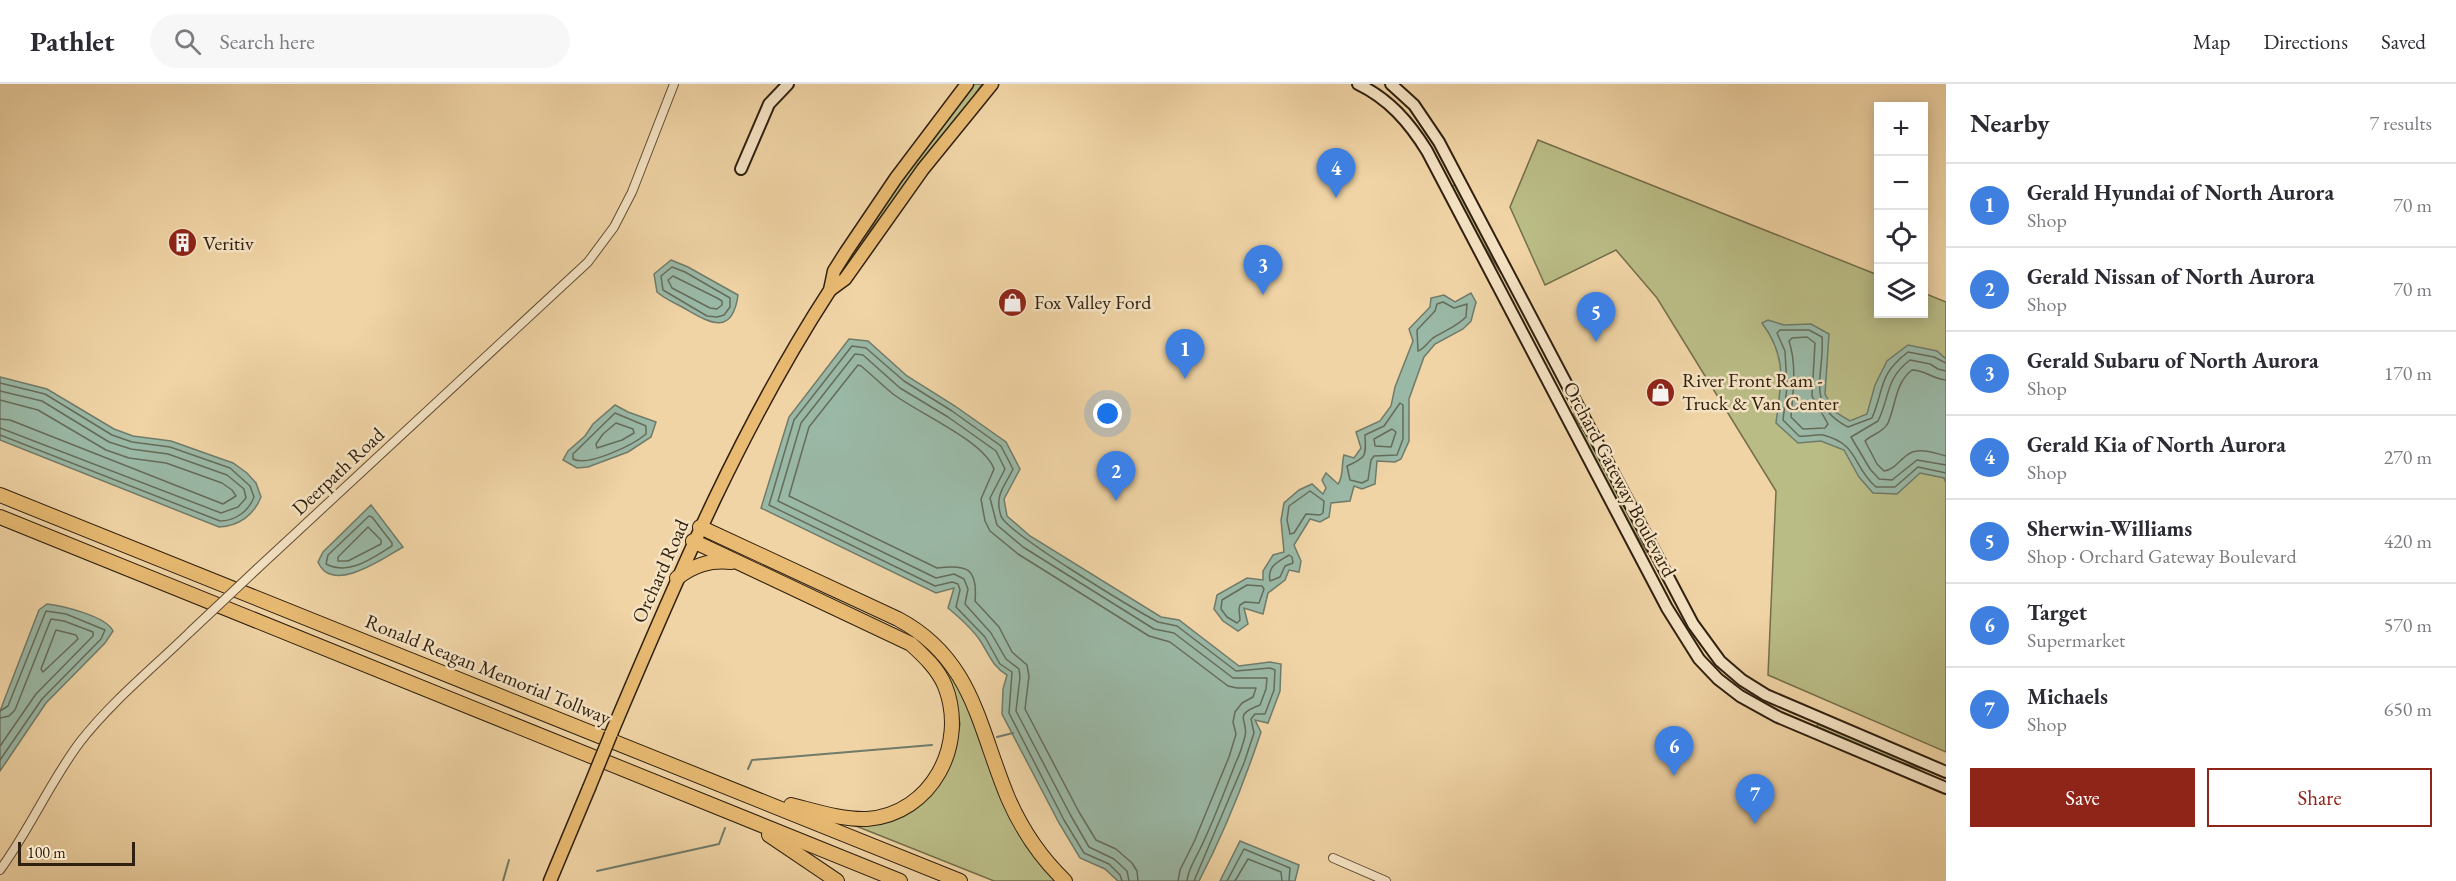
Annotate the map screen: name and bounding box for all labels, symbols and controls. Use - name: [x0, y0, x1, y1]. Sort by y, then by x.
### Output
- search box: [150, 14, 570, 68]
- text: Pathlet: [30, 23, 114, 59]
- icon: search: [171, 25, 204, 58]
- text: Search here: [219, 27, 315, 56]
- text: Map: [2193, 28, 2230, 55]
- text: Directions: [2263, 28, 2348, 55]
- text: Saved: [2381, 28, 2426, 55]
- map controls: [1874, 102, 1928, 318]
- button: +: [1874, 102, 1928, 156]
- text: Nearby: [1970, 106, 2050, 140]
- text: 7 results: [2369, 110, 2432, 136]
- pin: 4: [1316, 148, 1356, 198]
- button: −: [1874, 156, 1928, 210]
- text: Gerald Hyundai of North Aurora: [2027, 178, 2334, 207]
- text: 1: [1984, 192, 1995, 218]
- text: 70 m: [2393, 192, 2432, 218]
- text: Shop: [2027, 207, 2067, 233]
- button: locate: [1874, 210, 1928, 264]
- building icon: Veritiv: [166, 227, 198, 259]
- place label: Veritiv: [203, 230, 254, 256]
- pin: 3: [1244, 246, 1282, 295]
- text: Gerald Nissan of North Aurora: [2027, 262, 2315, 291]
- button: layers: [1874, 264, 1928, 318]
- text: 2: [1984, 276, 1995, 302]
- text: 70 m: [2393, 276, 2432, 302]
- shop icon: Fox Valley Ford: [997, 286, 1029, 318]
- place label: Fox Valley Ford: [1034, 289, 1152, 315]
- text: Shop: [2027, 291, 2067, 317]
- pin: 5: [1576, 292, 1616, 342]
- pin: 1: [1166, 330, 1204, 379]
- text: Gerald Subaru of North Aurora: [2027, 346, 2319, 375]
- text: 3: [1984, 360, 1995, 386]
- text: 170 m: [2384, 360, 2432, 386]
- place label: River Front Ram - Truck & Van Center: [1682, 367, 1839, 416]
- text: Shop: [2027, 375, 2067, 401]
- shop icon: River Front Ram - Truck & Van Center: [1645, 376, 1677, 408]
- street label: Orchard Gateway Boulevard: [1557, 377, 1683, 582]
- your location: [1093, 399, 1122, 428]
- street label: Deerpath Road: [286, 421, 390, 521]
- text: Gerald Kia of North Aurora: [2027, 430, 2286, 459]
- text: 4: [1984, 444, 1995, 470]
- text: 270 m: [2384, 444, 2432, 470]
- pin: 2: [1096, 452, 1136, 501]
- text: Shop: [2027, 459, 2067, 485]
- street label: Orchard Road: [626, 514, 695, 627]
- text: Sherwin-Williams: [2027, 514, 2192, 543]
- text: 5: [1984, 528, 1995, 554]
- text: 420 m: [2384, 528, 2432, 554]
- text: Shop · Orchard Gateway Boulevard: [2027, 543, 2297, 569]
- text: Target: [2027, 598, 2087, 627]
- street label: Ronald Reagan Memorial Tollway: [361, 608, 615, 730]
- text: 6: [1984, 612, 1995, 638]
- text: 570 m: [2384, 612, 2432, 638]
- text: Supermarket: [2027, 627, 2125, 653]
- text: Michaels: [2027, 682, 2108, 711]
- text: 7: [1984, 696, 1995, 722]
- text: 650 m: [2384, 696, 2432, 722]
- text: Shop: [2027, 711, 2067, 737]
- pin: 6: [1654, 726, 1694, 776]
- button: Save: [1970, 768, 2195, 827]
- button: Share: [2207, 768, 2432, 827]
- pin: 7: [1736, 774, 1774, 824]
- scale bar: [18, 839, 135, 866]
- text: 100 m: [27, 842, 66, 863]

